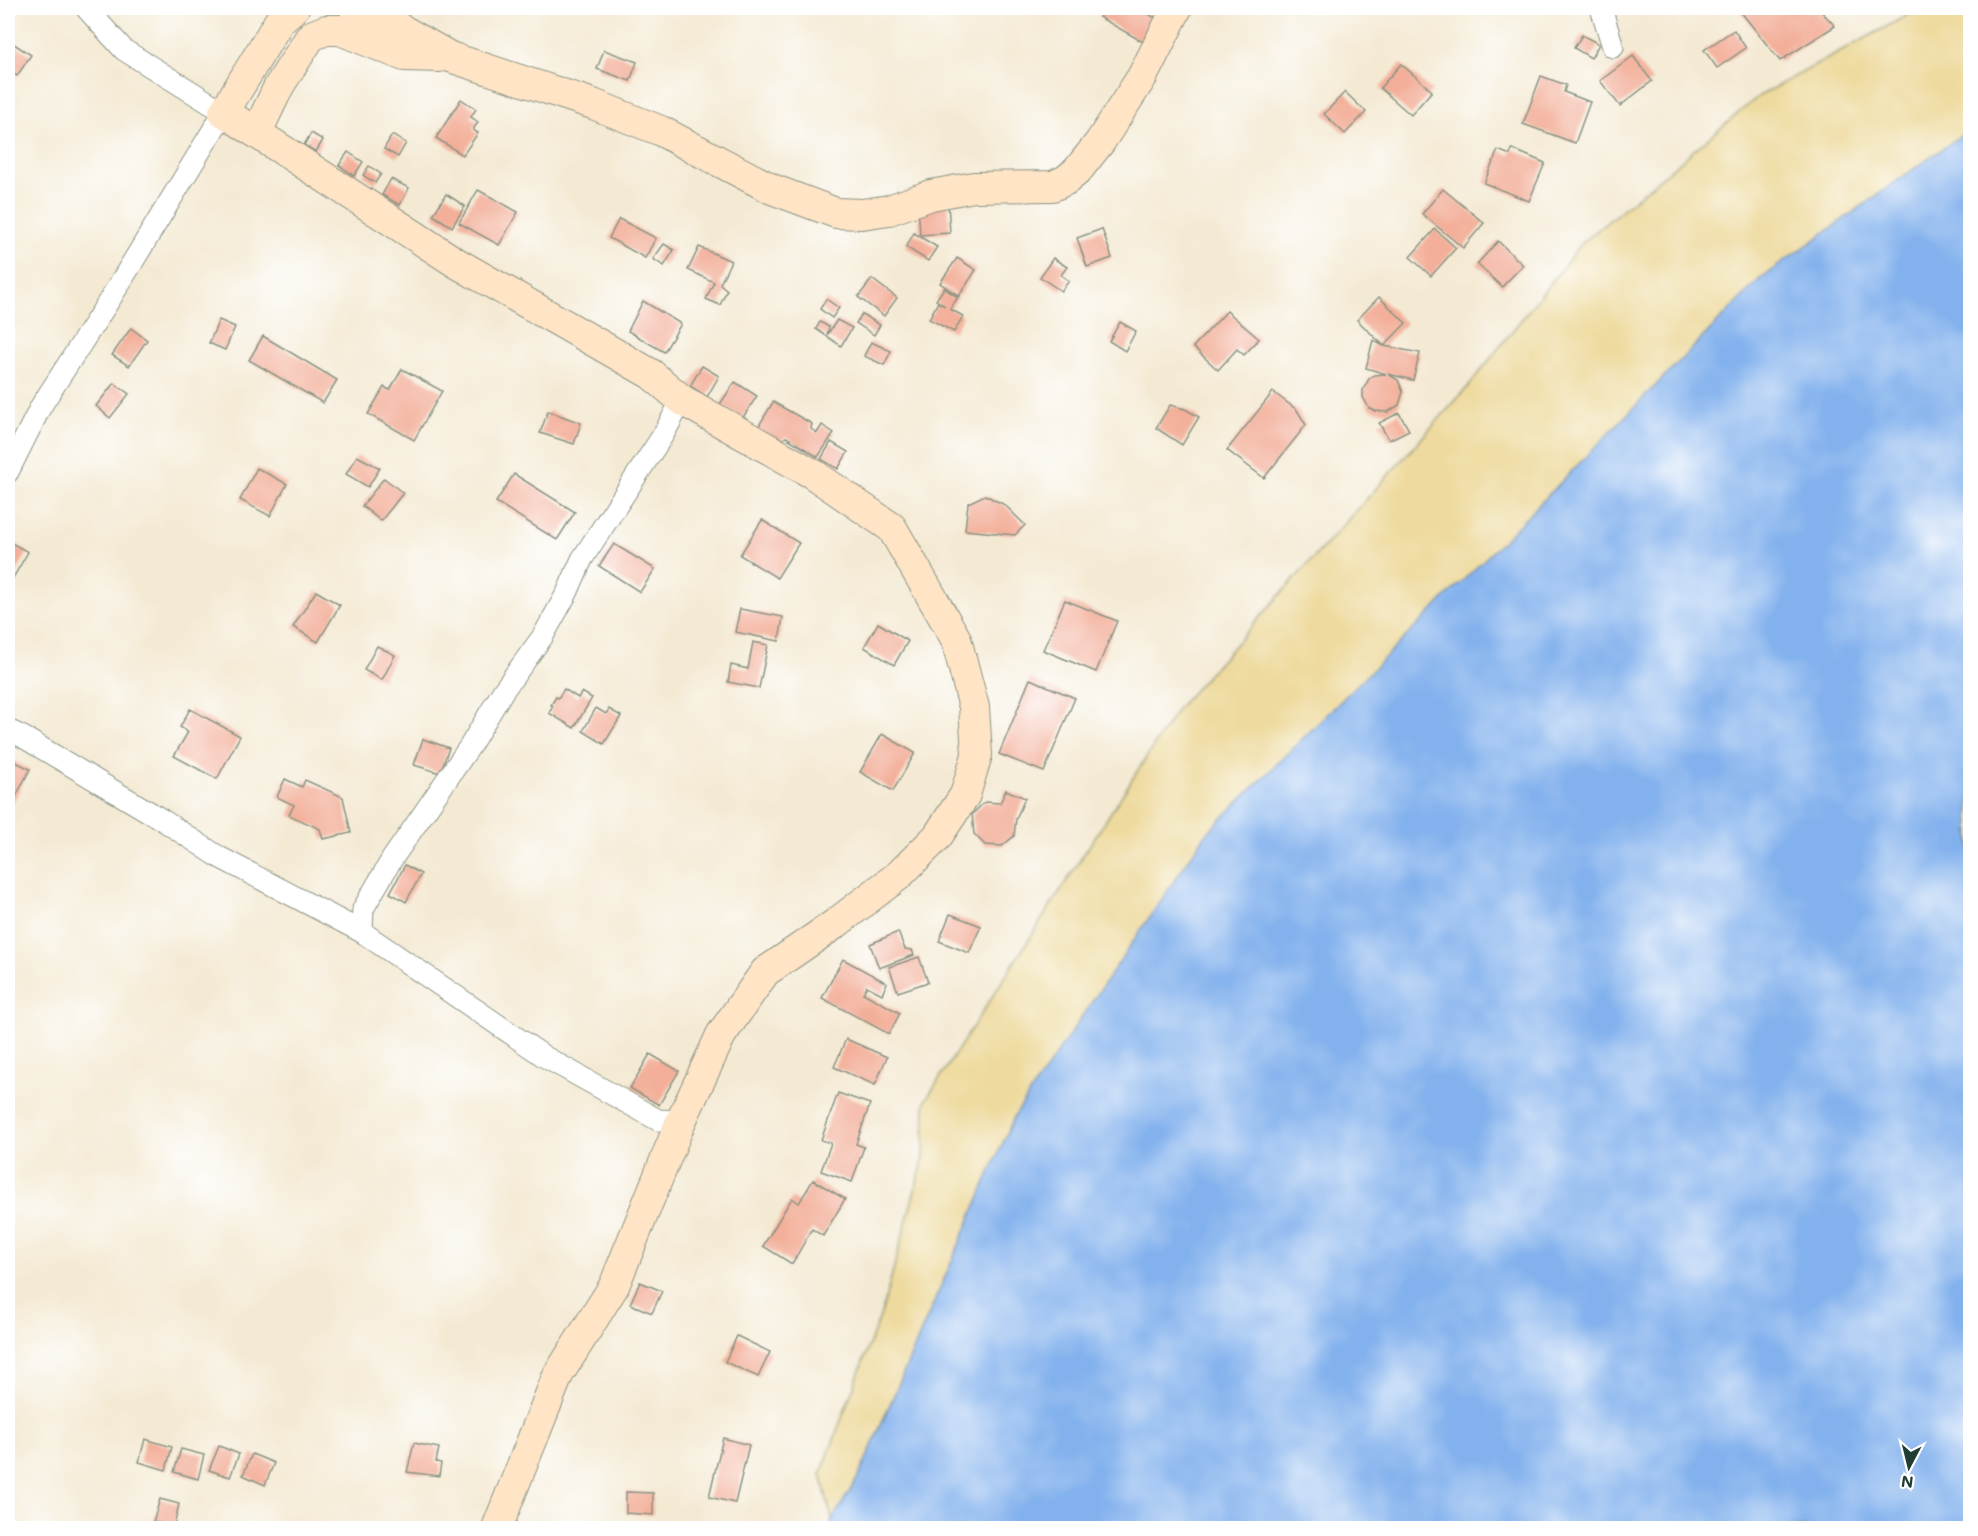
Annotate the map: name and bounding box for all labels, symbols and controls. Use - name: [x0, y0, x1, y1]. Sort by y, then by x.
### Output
- north arrow: [1879, 1437, 1939, 1497]
- text: N: [1900, 1471, 1914, 1494]

